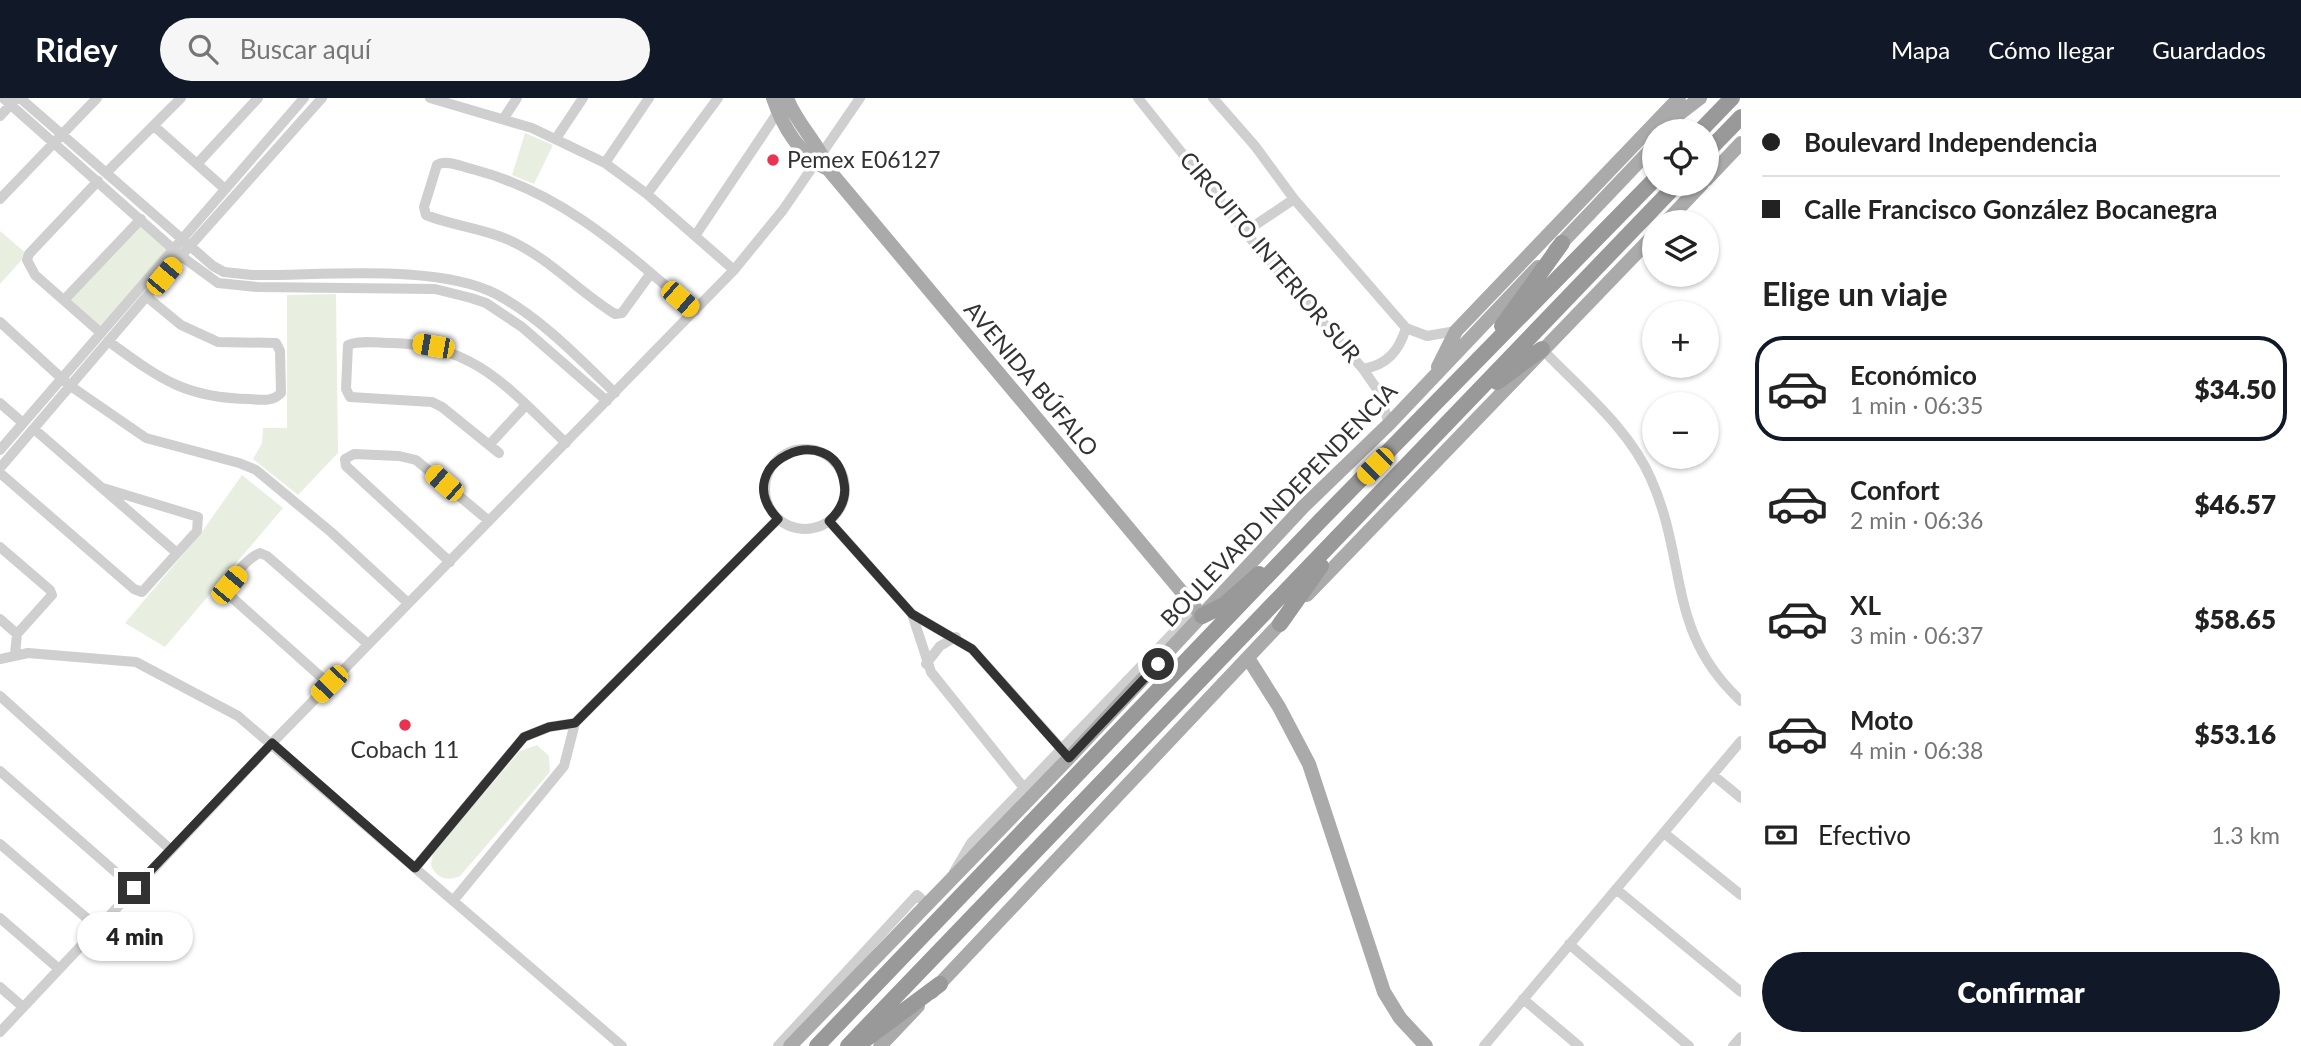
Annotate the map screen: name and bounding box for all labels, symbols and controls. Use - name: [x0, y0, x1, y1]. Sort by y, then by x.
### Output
- search box: [160, 18, 650, 81]
- text: Ridey: [35, 29, 118, 69]
- icon: search: [184, 30, 222, 68]
- text: Buscar aquí: [240, 33, 371, 65]
- text: Mapa: [1891, 35, 1950, 64]
- text: Cómo llegar: [1988, 35, 2114, 64]
- text: Guardados: [2152, 35, 2266, 64]
- map controls: [1642, 119, 1719, 469]
- button: locate: [1642, 119, 1719, 196]
- text: Boulevard Independencia: [1804, 126, 2097, 158]
- place label: Pemex E06127: [787, 145, 941, 173]
- street label: CIRCUITO INTERIOR SUR: [1175, 145, 1367, 368]
- marker: Pemex E06127: [765, 152, 781, 168]
- text: Calle Francisco González Bocanegra: [1804, 193, 2217, 225]
- button: layers: [1642, 210, 1719, 287]
- car: [143, 253, 186, 299]
- text: Elige un viaje: [1762, 274, 1947, 313]
- car: [658, 277, 703, 321]
- street label: AVENIDA BÚFALO: [959, 295, 1105, 461]
- button: +: [1642, 301, 1719, 378]
- car: [411, 332, 456, 360]
- icon: car: [1766, 357, 1829, 420]
- text: Económico: [1850, 359, 1977, 391]
- text: $34.50: [2194, 373, 2276, 405]
- street label: BOULEVARD INDEPENDENCIA: [1154, 376, 1403, 632]
- text: 1 min · 06:35: [1850, 391, 1983, 419]
- button: −: [1642, 392, 1719, 469]
- car: [1353, 444, 1398, 488]
- car: [422, 461, 467, 505]
- icon: car: [1766, 472, 1829, 535]
- text: Confort: [1850, 474, 1940, 506]
- text: $46.57: [2194, 488, 2276, 520]
- text: 2 min · 06:36: [1850, 506, 1983, 534]
- car: [208, 562, 251, 608]
- icon: car: [1766, 587, 1829, 650]
- text: XL: [1850, 589, 1881, 621]
- text: $58.65: [2194, 603, 2276, 635]
- text: 3 min · 06:37: [1850, 621, 1983, 649]
- route start: [1142, 648, 1174, 680]
- car: [307, 662, 352, 706]
- icon: car: [1766, 702, 1829, 765]
- text: Moto: [1850, 704, 1913, 736]
- marker: Cobach 11: [397, 717, 413, 733]
- text: $53.16: [2194, 718, 2276, 750]
- place label: Cobach 11: [351, 735, 459, 763]
- text: 4 min · 06:38: [1850, 736, 1983, 764]
- icon: cash: [1762, 816, 1800, 854]
- text: Efectivo: [1818, 819, 1911, 851]
- text: 1.3 km: [2211, 821, 2280, 849]
- route end: [118, 872, 150, 904]
- callout: 4 min: [76, 912, 192, 962]
- text: 4 min: [106, 922, 164, 950]
- button: Confirmar: [1762, 952, 2280, 1032]

